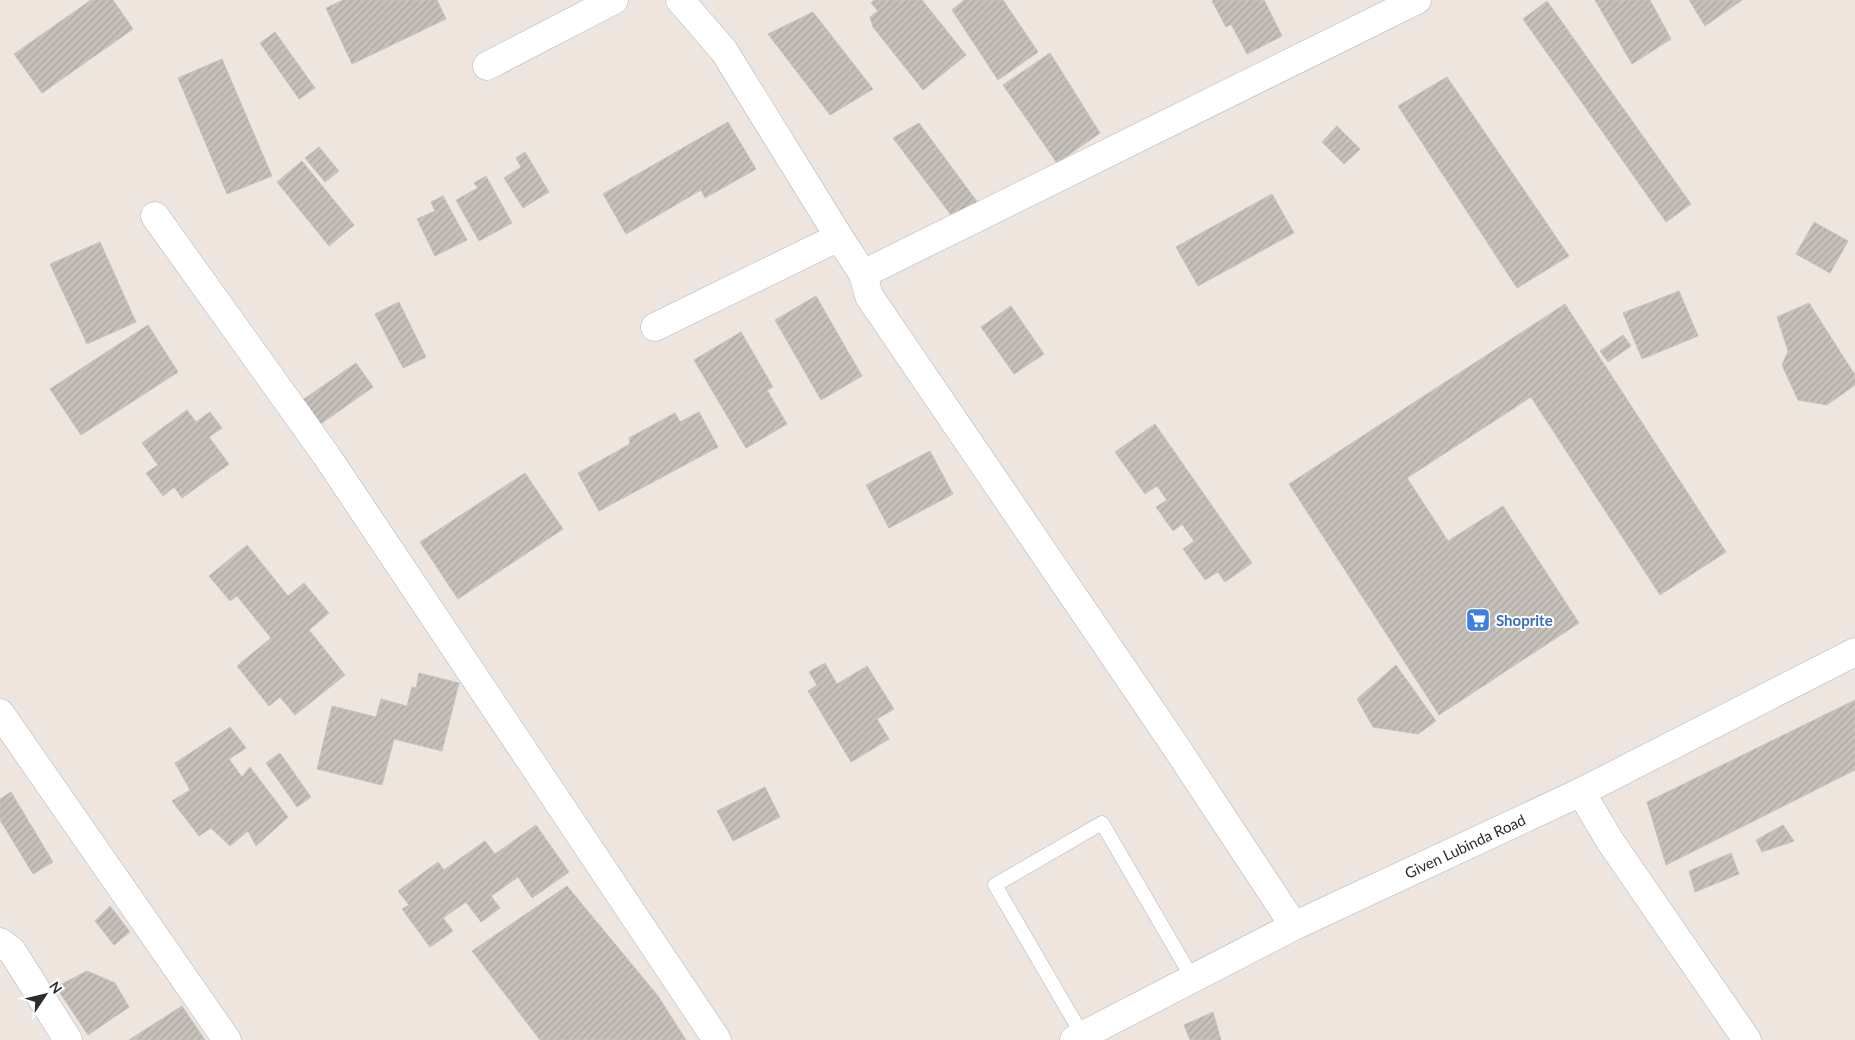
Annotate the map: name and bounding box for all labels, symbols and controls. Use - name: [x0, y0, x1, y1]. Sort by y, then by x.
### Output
- supermarket icon: Shoprite: [1465, 607, 1491, 633]
- place label: Shoprite: [1496, 611, 1553, 629]
- street label: Given Lubinda Road: [1402, 810, 1528, 882]
- north arrow: [20, 970, 70, 1020]
- text: N: [46, 978, 66, 997]

